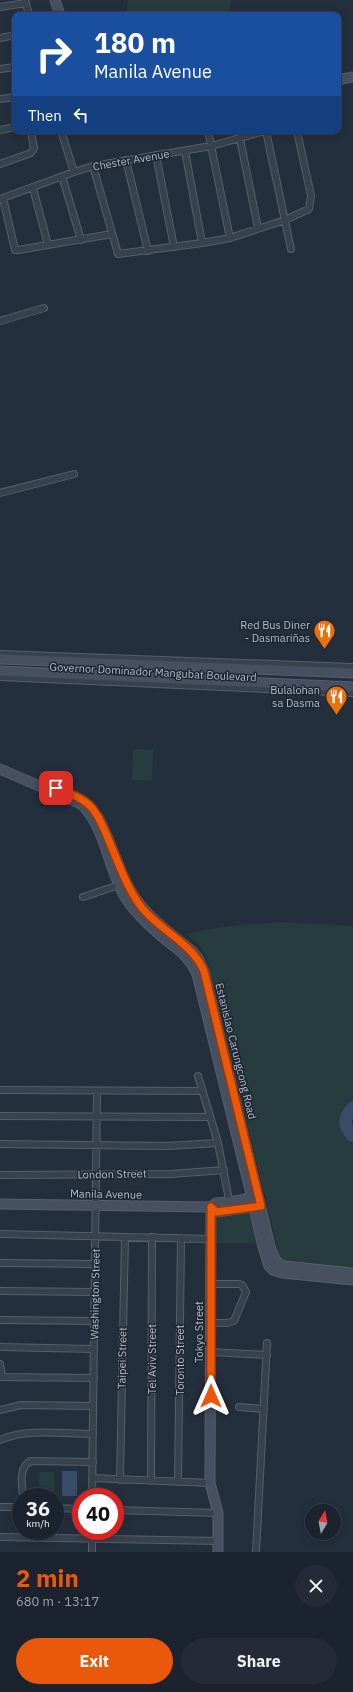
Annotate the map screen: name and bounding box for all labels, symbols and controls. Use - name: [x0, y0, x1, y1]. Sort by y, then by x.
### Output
- text: 180 m: [94, 24, 176, 61]
- icon: right: [28, 28, 80, 80]
- text: Manila Avenue: [94, 60, 212, 83]
- icon: left: [70, 104, 92, 126]
- text: Then: [28, 106, 62, 125]
- street label: Chester Avenue: [92, 146, 170, 174]
- place label: Red Bus Diner - Dasmariñas: [240, 618, 310, 645]
- restaurant icon: Red Bus Diner - Dasmariñas: [312, 618, 338, 651]
- street label: Governor Dominador Mangubat Boulevard: [49, 660, 257, 684]
- place label: Bulalohan sa Dasma: [270, 683, 320, 710]
- restaurant icon: Bulalohan sa Dasma: [323, 683, 349, 716]
- pin: [39, 771, 73, 805]
- icon: arrive: [45, 777, 67, 799]
- street label: Estanislao Carungcong Road: [212, 981, 260, 1121]
- street label: London Street: [77, 1166, 147, 1182]
- street label: Manila Avenue: [70, 1186, 142, 1202]
- street label: Washington Street: [87, 1248, 103, 1340]
- street label: Tokyo Street: [192, 1301, 206, 1363]
- street label: Tel Aviv Street: [145, 1324, 159, 1394]
- street label: Toronto Street: [173, 1324, 187, 1395]
- street label: Taipei Street: [114, 1327, 130, 1389]
- position arrow: [190, 1375, 232, 1417]
- speed limit sign: 40: [72, 1488, 124, 1540]
- text: 36: [26, 1495, 50, 1522]
- north arrow: [305, 1504, 341, 1540]
- map controls: [305, 1504, 341, 1540]
- text: km/h: [26, 1517, 50, 1530]
- text: 2 min: [16, 1562, 79, 1594]
- button: close: [295, 1565, 337, 1607]
- text: 680 m · 13:17: [16, 1593, 99, 1610]
- button: Exit: [16, 1638, 173, 1684]
- button: Share: [181, 1638, 337, 1684]

